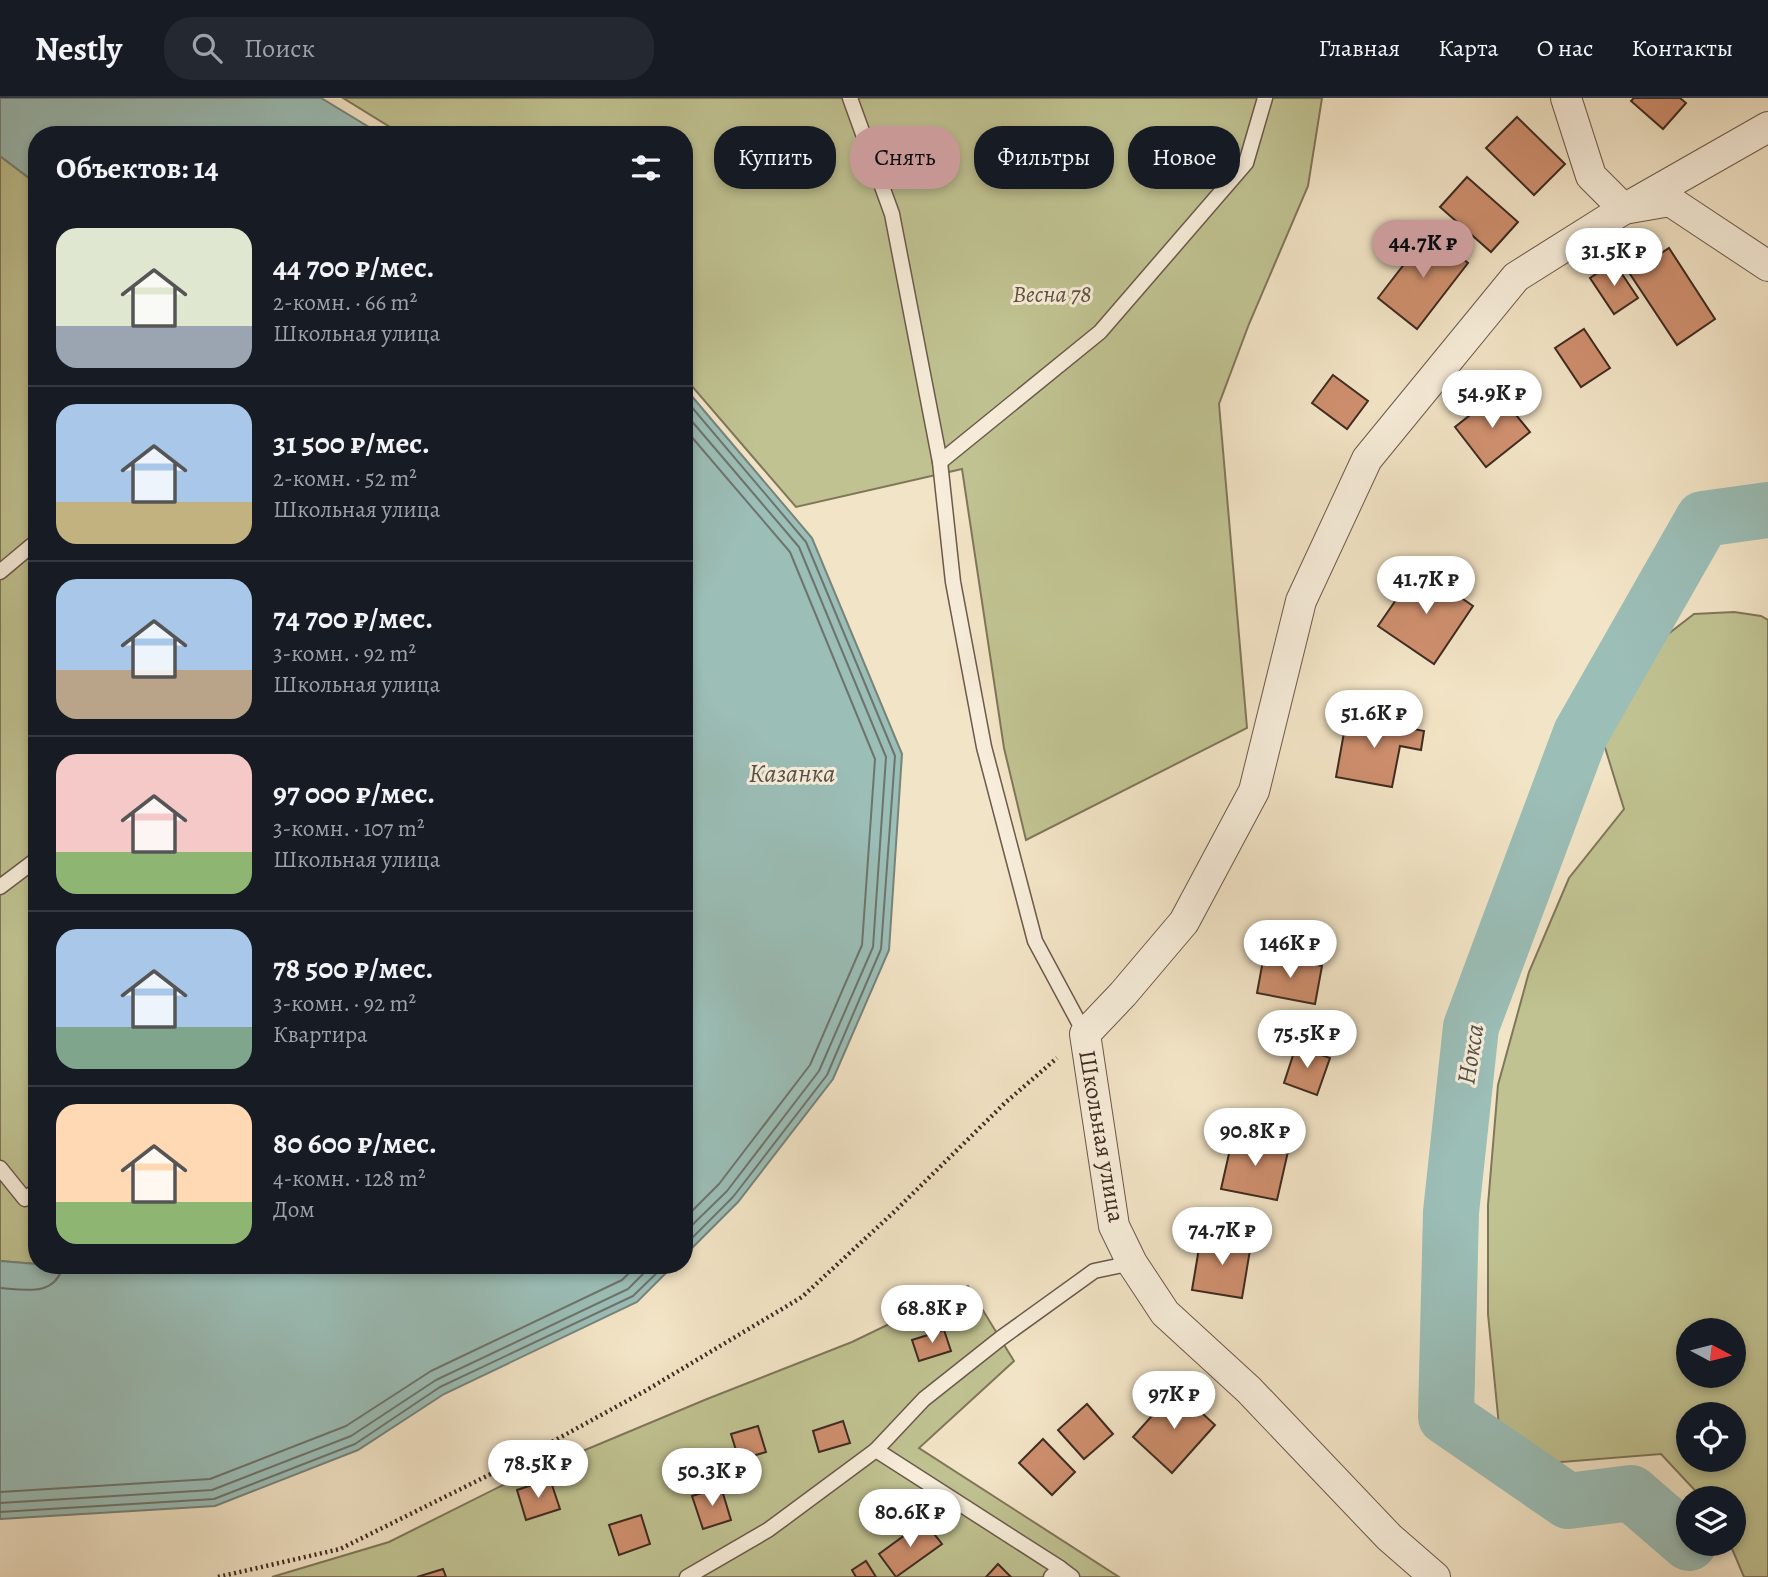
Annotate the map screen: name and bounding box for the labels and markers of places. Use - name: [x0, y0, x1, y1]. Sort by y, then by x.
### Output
- pin: 44.7K ₽: [1358, 220, 1488, 280]
- pin: 31.5K ₽: [1549, 228, 1679, 288]
- pin: 54.9K ₽: [1427, 370, 1557, 430]
- pin: 41.7K ₽: [1361, 556, 1491, 616]
- pin: 51.6K ₽: [1309, 690, 1439, 750]
- pin: 146K ₽: [1233, 920, 1347, 980]
- pin: 75.5K ₽: [1242, 1010, 1372, 1070]
- pin: 90.8K ₽: [1190, 1108, 1320, 1168]
- pin: 74.7K ₽: [1157, 1208, 1287, 1267]
- pin: 68.8K ₽: [867, 1286, 997, 1345]
- pin: 97K ₽: [1125, 1372, 1223, 1431]
- pin: 78.5K ₽: [473, 1440, 603, 1500]
- pin: 50.3K ₽: [647, 1448, 777, 1508]
- pin: 80.6K ₽: [845, 1490, 975, 1549]

